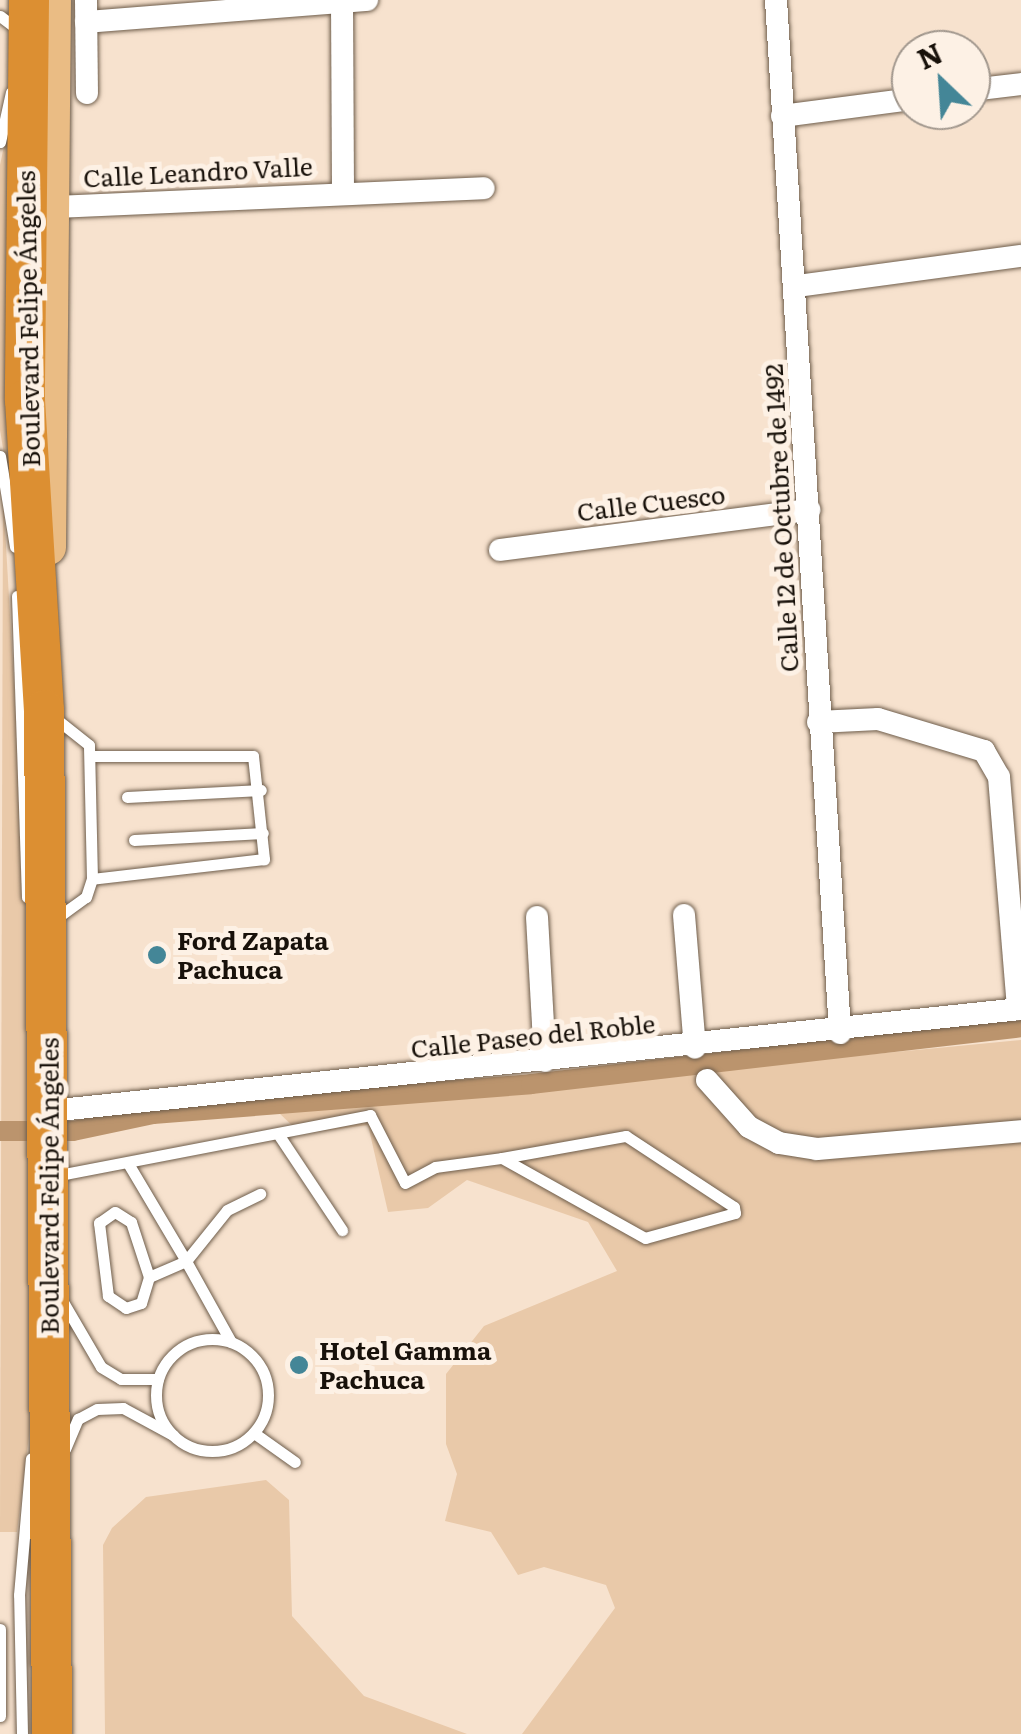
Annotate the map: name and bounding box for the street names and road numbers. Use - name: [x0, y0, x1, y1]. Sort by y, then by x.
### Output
- street label: Calle Leandro Valle: [82, 151, 314, 193]
- street label: Boulevard Felipe Ángeles: [10, 170, 46, 468]
- street label: Calle 12 de Octubre de 1492: [758, 363, 804, 673]
- street label: Calle Cuesco: [575, 479, 727, 527]
- street label: Calle Paseo del Roble: [409, 1008, 657, 1064]
- street label: Boulevard Felipe Ángeles: [34, 1038, 64, 1334]

